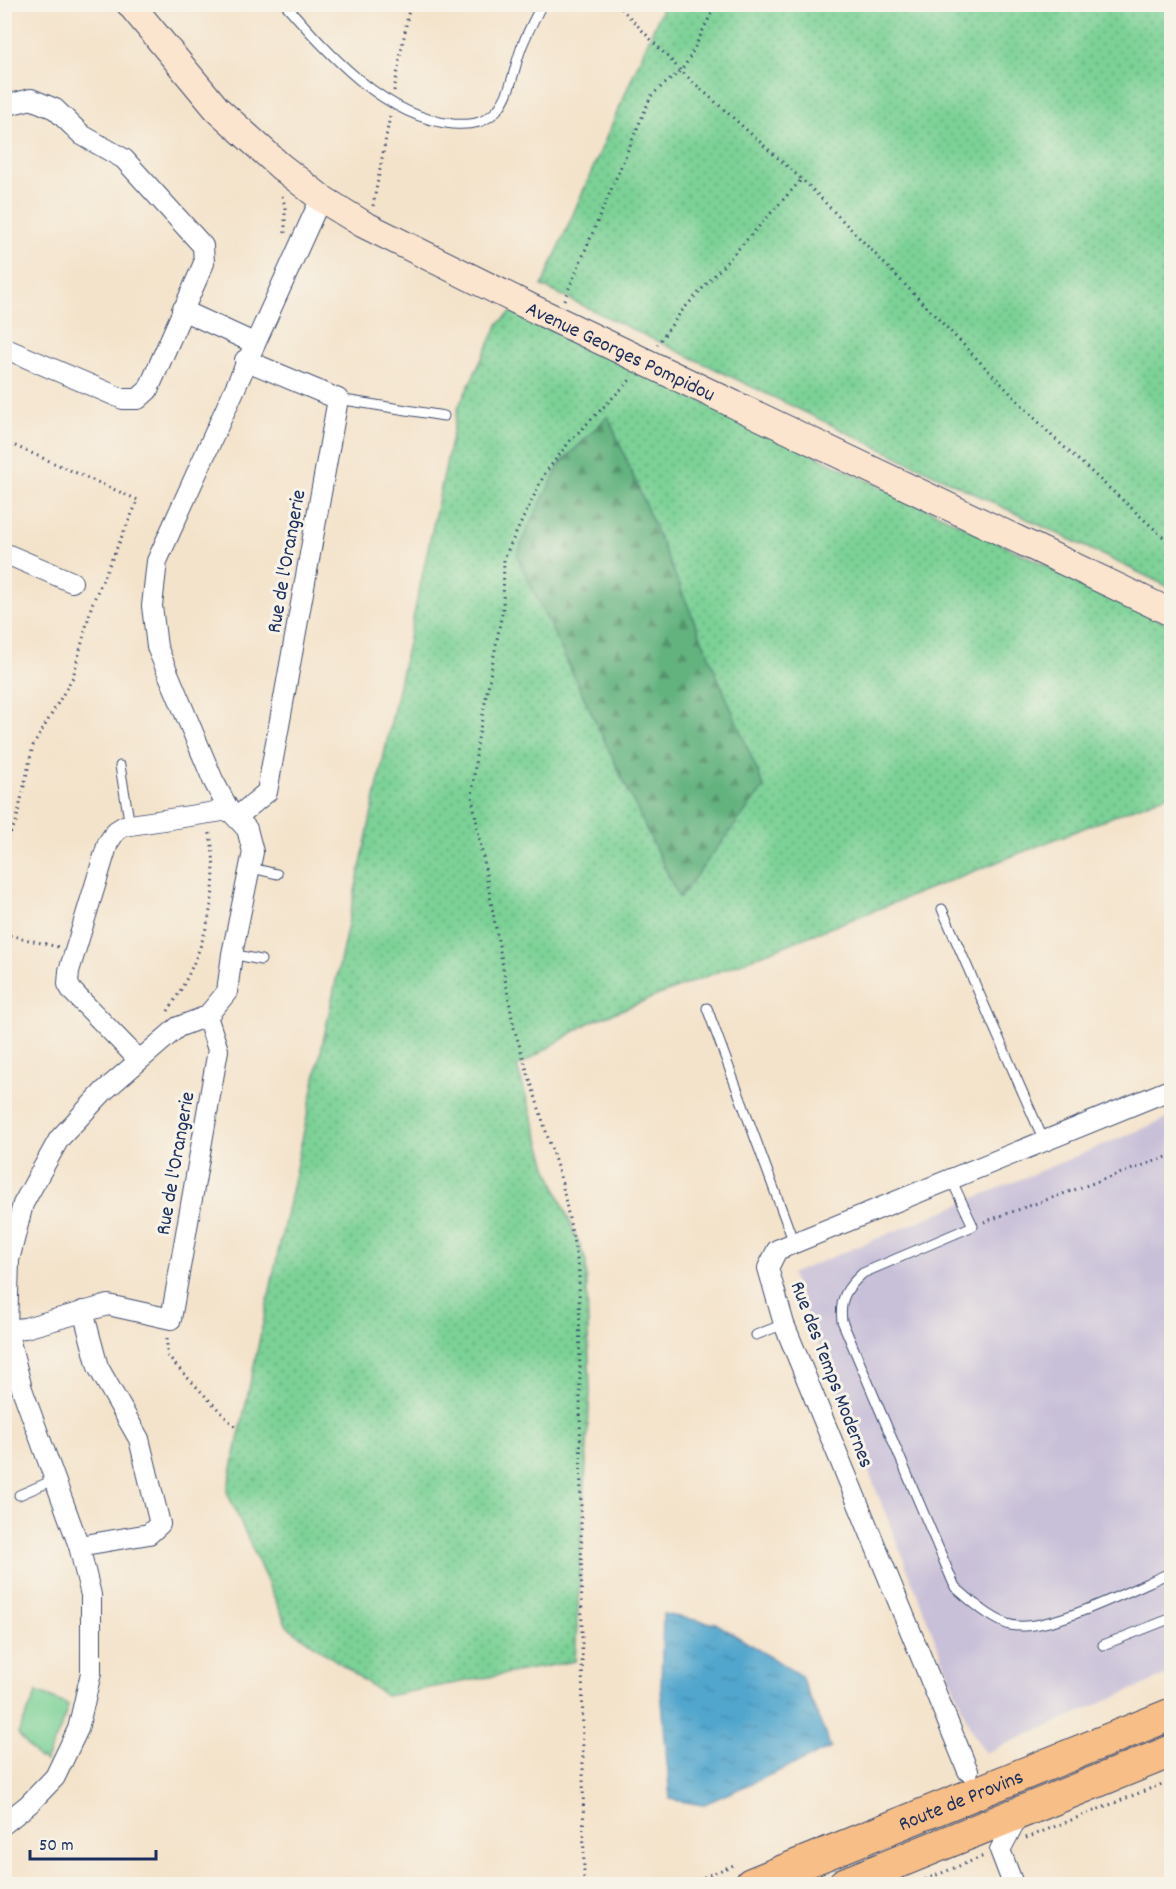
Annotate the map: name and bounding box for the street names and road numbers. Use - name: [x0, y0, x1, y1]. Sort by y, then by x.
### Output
- street label: Avenue Georges Pompidou: [520, 295, 719, 411]
- street label: Rue de l'Orangerie: [261, 487, 315, 636]
- street label: Rue de l'Orangerie: [150, 1089, 204, 1238]
- street label: Rue des Temps Modernes: [781, 1277, 880, 1473]
- street label: Route de Provins: [895, 1763, 1029, 1841]

